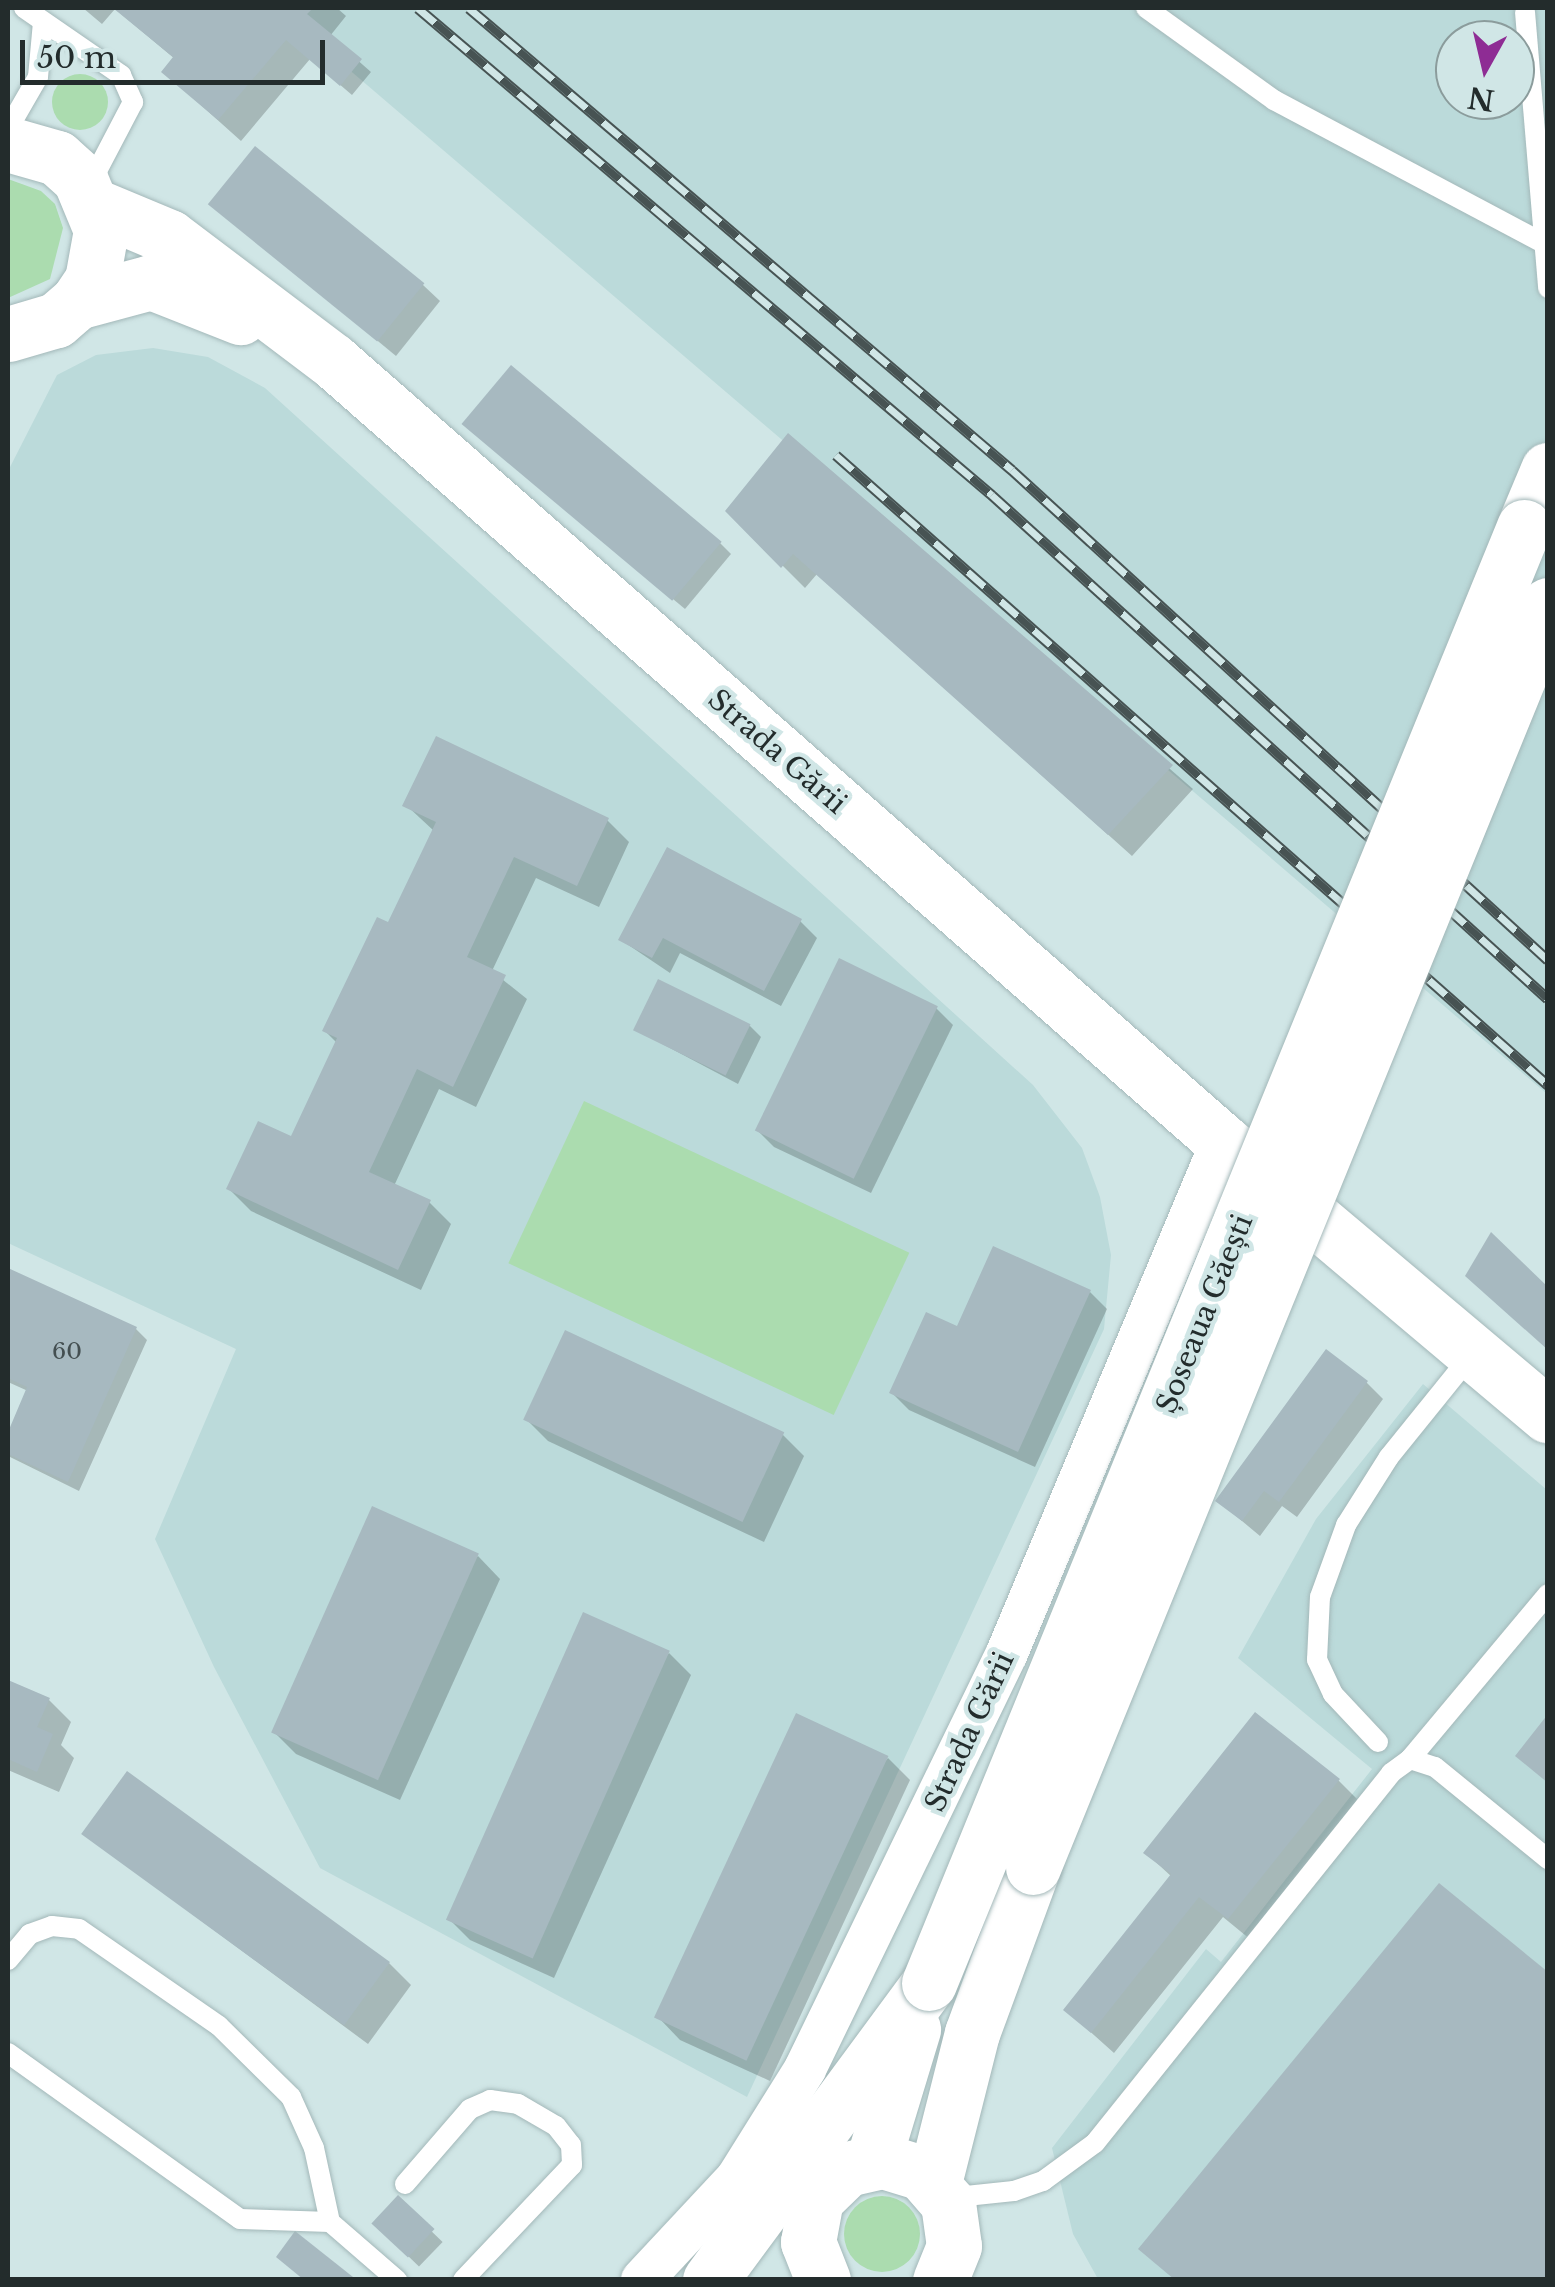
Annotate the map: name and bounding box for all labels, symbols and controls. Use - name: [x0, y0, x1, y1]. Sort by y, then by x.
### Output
- scale bar: [25, 20, 330, 82]
- north arrow: [1435, 20, 1535, 120]
- text: 50 m: [37, 39, 116, 76]
- text: N: [1466, 79, 1497, 117]
- street label: Strada Gării: [701, 683, 853, 821]
- street label: Șoseaua Găești: [1150, 1210, 1260, 1418]
- house number: 60: [52, 1339, 82, 1365]
- street label: Strada Gării: [918, 1647, 1022, 1817]

